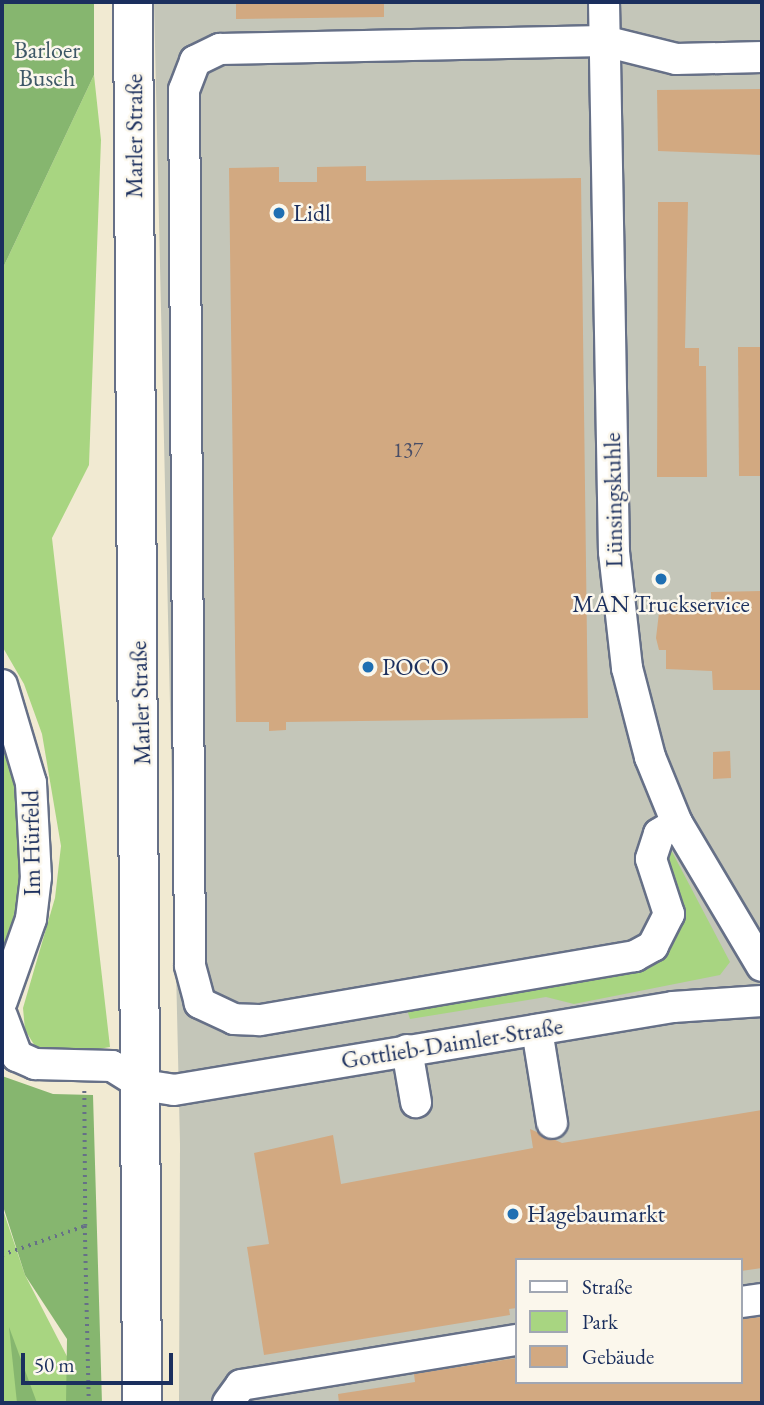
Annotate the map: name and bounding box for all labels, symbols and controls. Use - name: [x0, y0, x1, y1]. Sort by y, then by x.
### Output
- park label: Barloer Busch: [14, 36, 80, 92]
- street label: Marler Straße: [120, 74, 148, 198]
- place label: Lidl: [293, 199, 331, 227]
- marker: Lidl: [271, 205, 287, 221]
- street label: Lünsingskuhle: [597, 432, 629, 568]
- house number: 137: [393, 437, 423, 463]
- marker: MAN Truckservice: [653, 571, 669, 587]
- place label: MAN Truckservice: [572, 590, 750, 618]
- street label: Marler Straße: [123, 640, 157, 766]
- place label: POCO: [382, 653, 449, 681]
- marker: POCO: [360, 659, 376, 675]
- street label: Im Hürfeld: [16, 790, 46, 896]
- street label: Gottlieb-Daimler-Straße: [339, 1011, 565, 1075]
- place label: Hagebaumarkt: [527, 1200, 665, 1228]
- marker: Hagebaumarkt: [505, 1206, 521, 1222]
- legend: [516, 1258, 743, 1384]
- text: Straße: [582, 1273, 633, 1300]
- text: Park: [582, 1308, 618, 1335]
- scale bar: [24, 1338, 177, 1382]
- text: Gebäude: [582, 1343, 654, 1370]
- text: 50 m: [34, 1351, 75, 1378]

